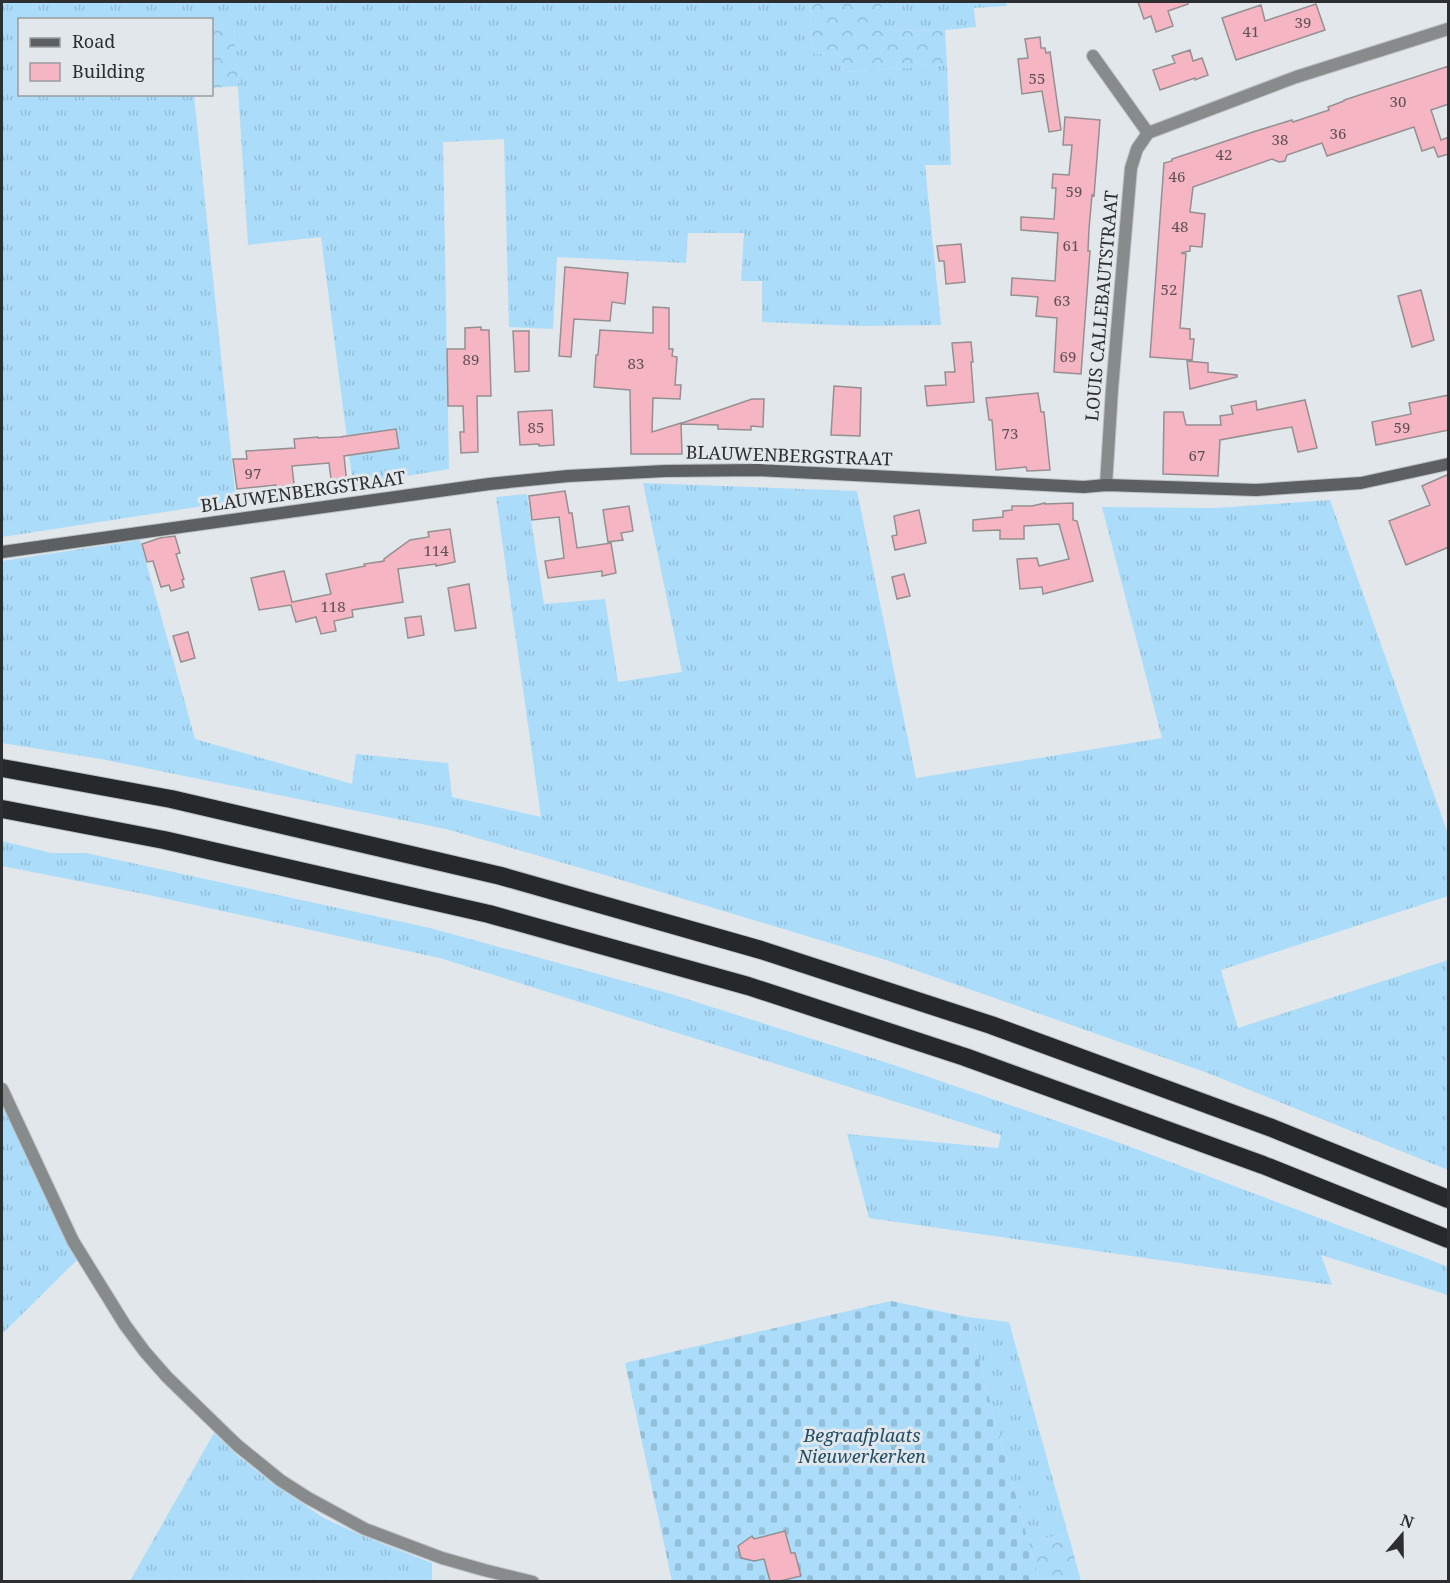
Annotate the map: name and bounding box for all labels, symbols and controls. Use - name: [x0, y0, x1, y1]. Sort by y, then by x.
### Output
- house number: 39: [1295, 12, 1311, 32]
- legend: [18, 18, 213, 96]
- house number: 41: [1243, 21, 1259, 41]
- text: Road: [72, 29, 115, 53]
- text: Building: [72, 59, 145, 83]
- house number: 55: [1029, 68, 1045, 88]
- house number: 30: [1390, 91, 1406, 111]
- house number: 36: [1330, 123, 1346, 143]
- house number: 38: [1272, 129, 1288, 149]
- house number: 42: [1216, 144, 1232, 164]
- house number: 46: [1169, 166, 1185, 186]
- house number: 59: [1066, 181, 1082, 201]
- street label: LOUIS CALLEBAUTSTRAAT: [1079, 190, 1123, 422]
- house number: 48: [1172, 216, 1188, 236]
- house number: 61: [1063, 235, 1079, 255]
- house number: 52: [1161, 279, 1177, 299]
- house number: 63: [1054, 290, 1070, 310]
- house number: 69: [1060, 346, 1076, 366]
- house number: 89: [463, 349, 479, 369]
- house number: 83: [628, 353, 644, 373]
- house number: 85: [528, 417, 544, 437]
- house number: 59: [1394, 417, 1410, 437]
- house number: 73: [1002, 423, 1018, 443]
- street label: BLAUWENBERGSTRAAT: [685, 439, 893, 471]
- house number: 67: [1189, 445, 1205, 465]
- house number: 97: [245, 463, 261, 483]
- street label: BLAUWENBERGSTRAAT: [199, 465, 407, 517]
- house number: 114: [423, 540, 449, 560]
- house number: 118: [320, 596, 346, 616]
- park label: Begraafplaats Nieuwerkerken: [797, 1423, 926, 1468]
- north arrow: [1372, 1505, 1432, 1565]
- text: N: [1397, 1508, 1417, 1534]

